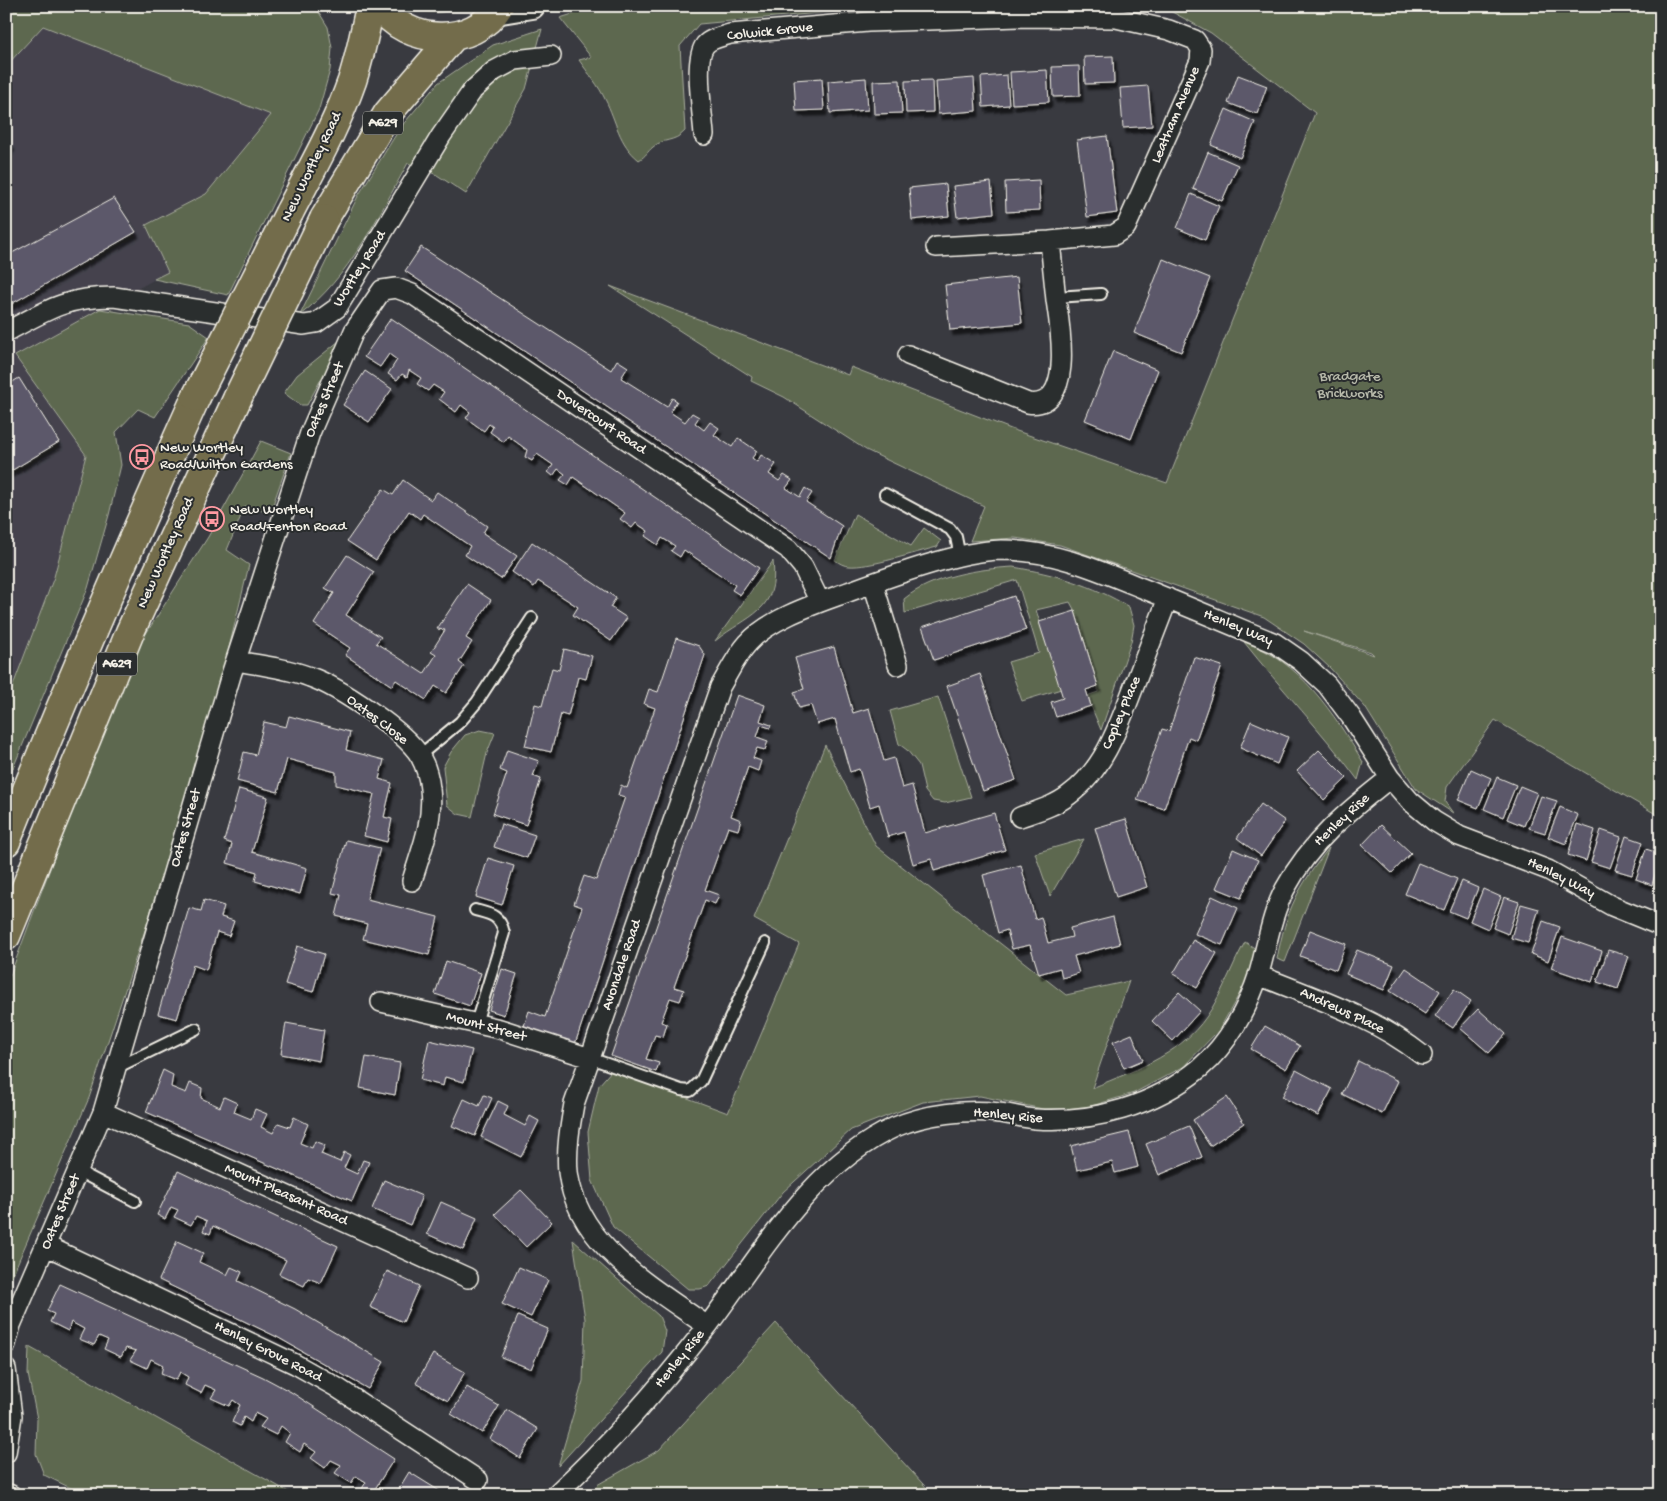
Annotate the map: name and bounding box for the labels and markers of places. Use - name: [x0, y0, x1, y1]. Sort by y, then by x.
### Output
- place label: New Wortley Road/Wilton Gardens: [160, 439, 293, 474]
- bus stop icon: New Wortley Road/Wilton Gardens: [129, 444, 155, 470]
- place label: New Wortley Road/Fenton Road: [230, 501, 347, 536]
- bus stop icon: New Wortley Road/Fenton Road: [199, 506, 225, 532]

